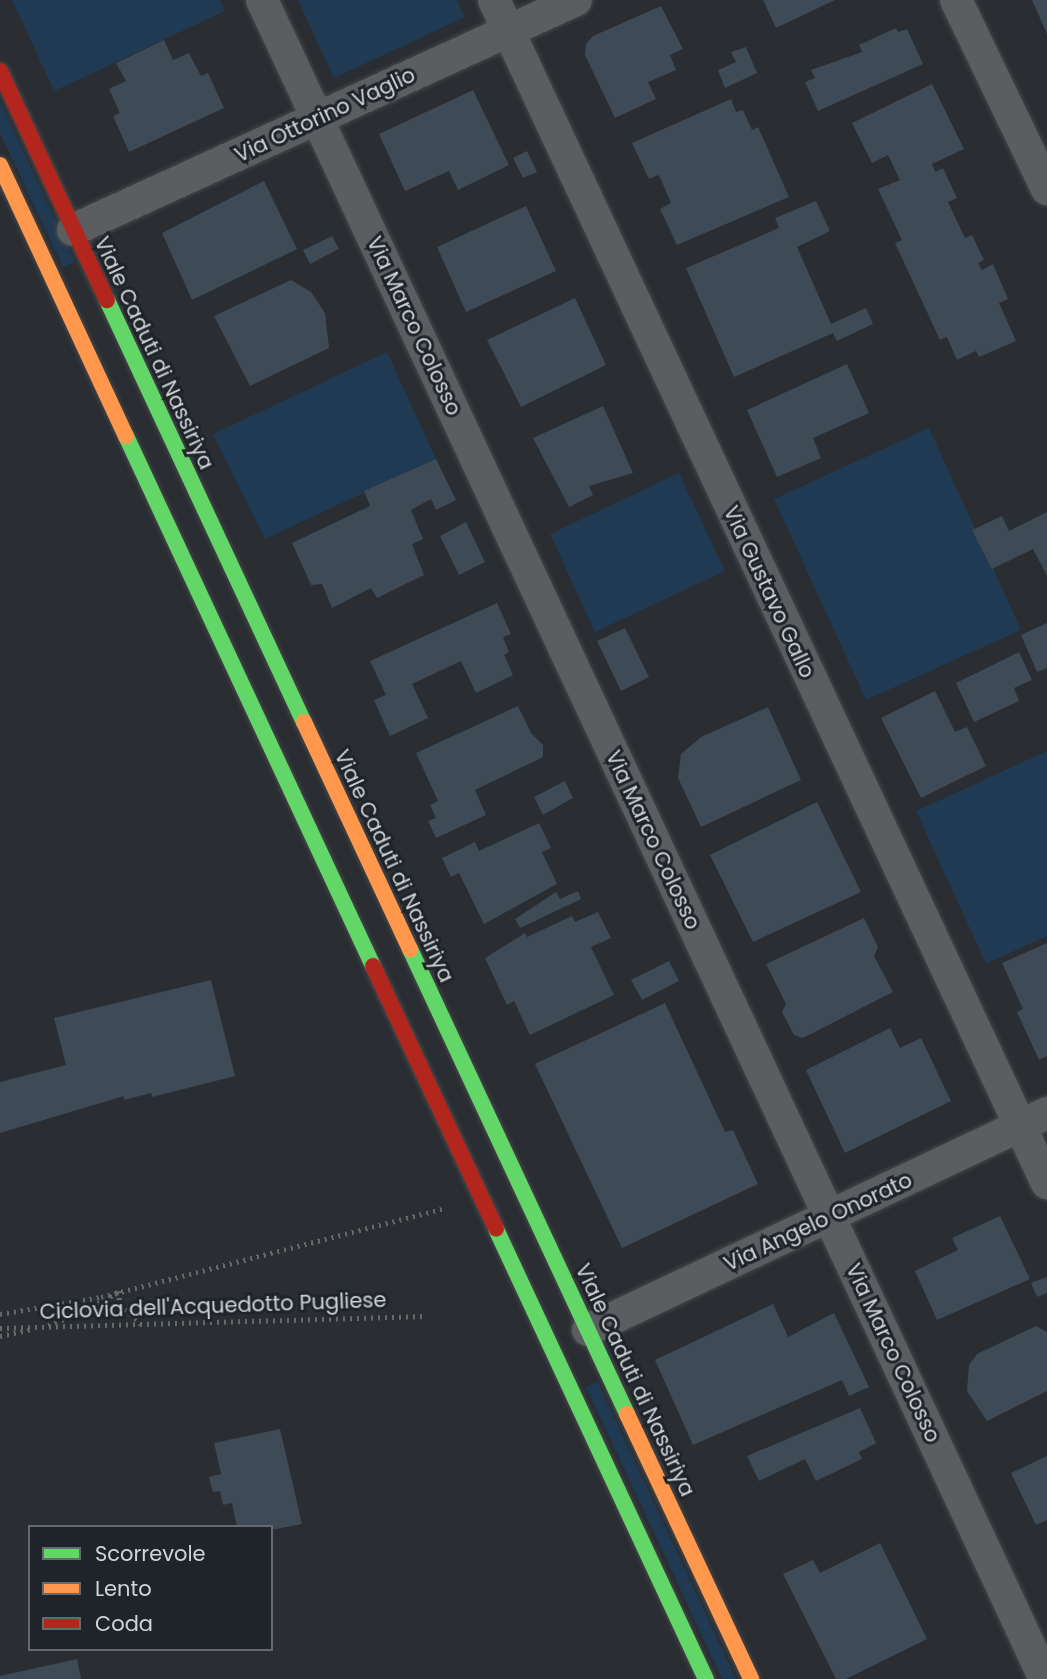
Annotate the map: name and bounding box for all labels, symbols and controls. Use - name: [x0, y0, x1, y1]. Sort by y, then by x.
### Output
- street label: Via Ottorino Vaglio: [231, 62, 419, 168]
- street label: Via Marco Colosso: [361, 232, 467, 420]
- street label: Viale Caduti di Nassiriya: [89, 233, 219, 473]
- street label: Via Gustavo Gallo: [718, 502, 820, 682]
- street label: Viale Caduti di Nassiriya: [329, 746, 459, 986]
- street label: Via Marco Colosso: [600, 746, 706, 934]
- street label: Via Angelo Onorato: [720, 1167, 916, 1277]
- street label: Via Marco Colosso: [840, 1259, 946, 1447]
- street label: Viale Caduti di Nassiriya: [570, 1260, 700, 1500]
- street label: Ciclovia dell'Acquedotto Pugliese: [39, 1287, 387, 1325]
- legend: [28, 1525, 273, 1651]
- text: Scorrevole: [95, 1539, 206, 1568]
- text: Lento: [95, 1574, 152, 1603]
- text: Coda: [95, 1609, 153, 1638]

